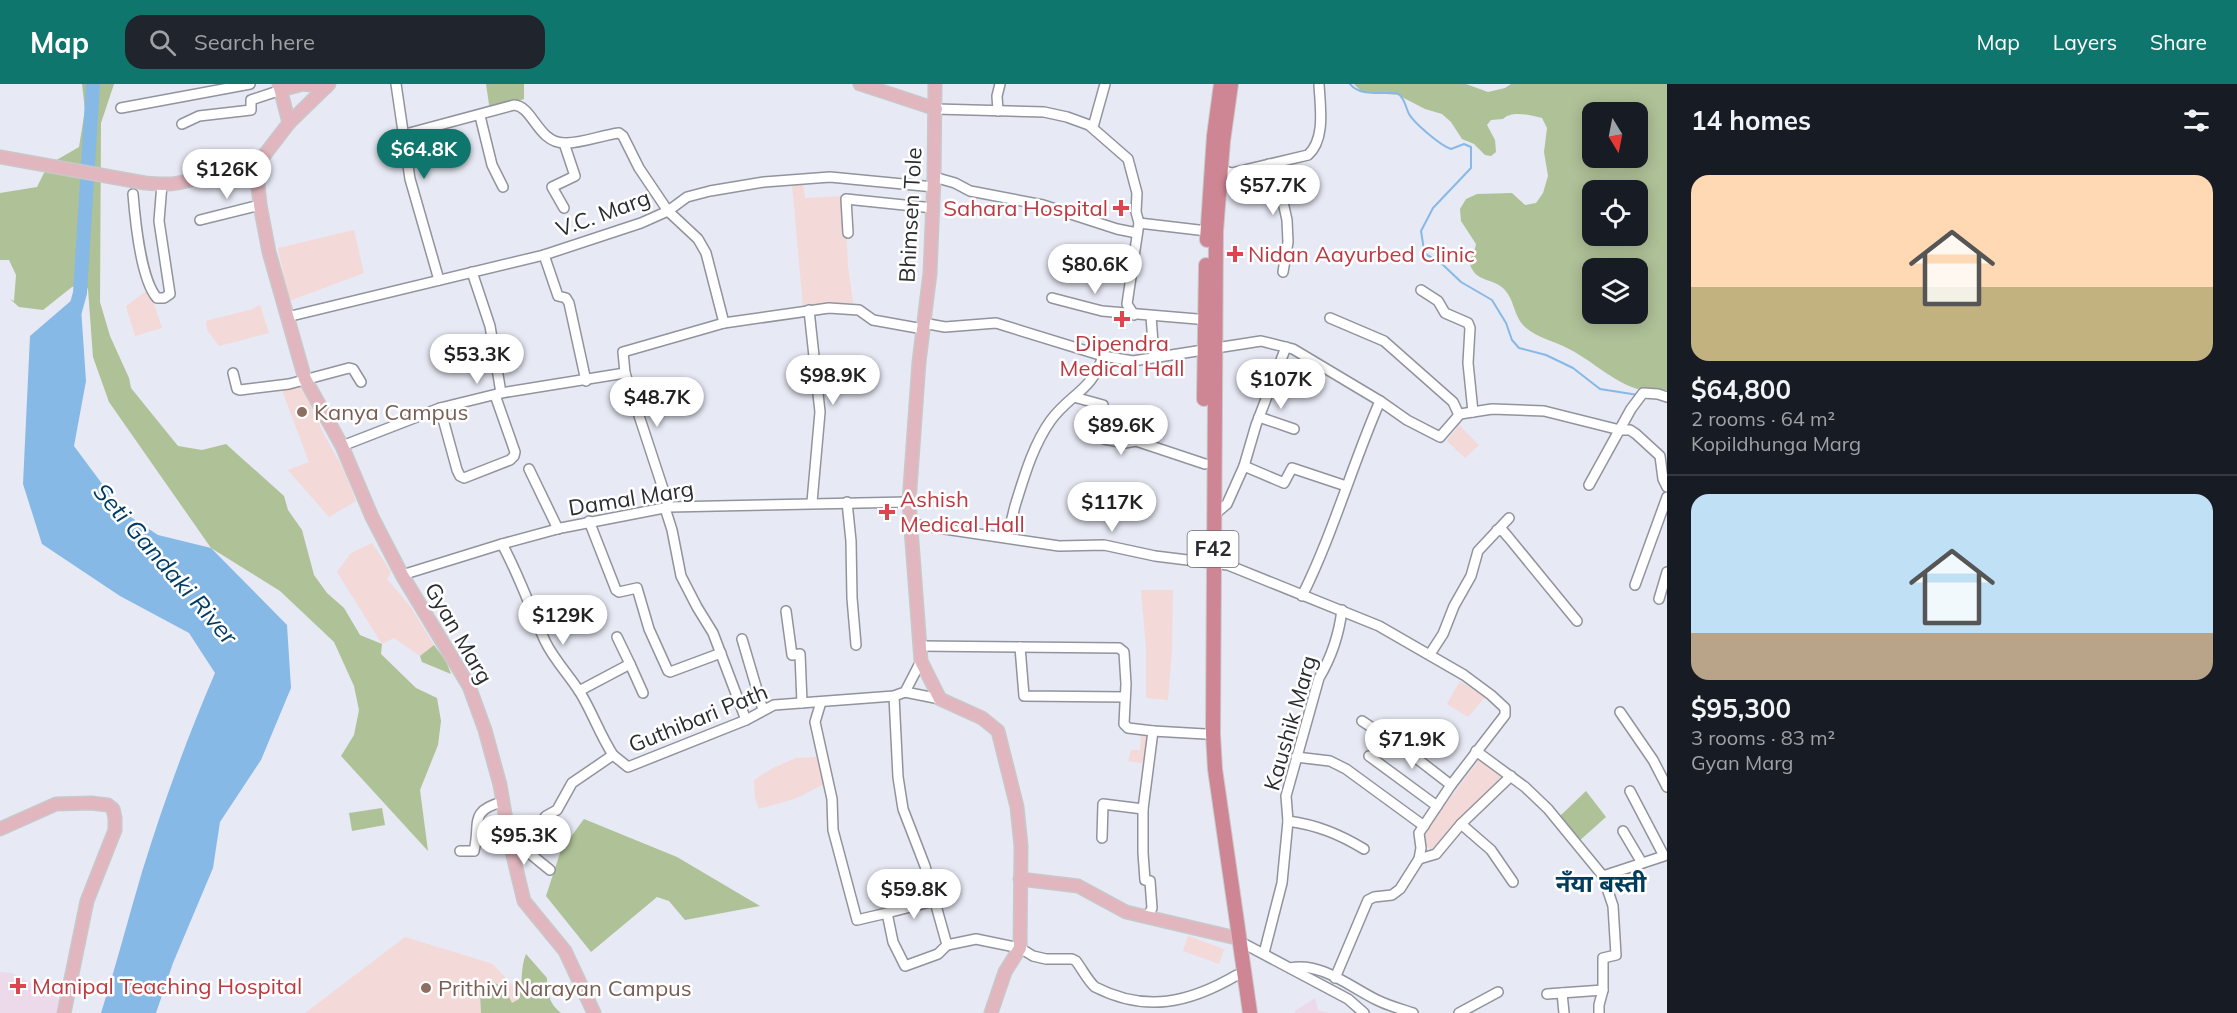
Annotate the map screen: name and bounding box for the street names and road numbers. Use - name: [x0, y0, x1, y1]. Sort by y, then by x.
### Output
- street label: Bhimsen Tole: [892, 147, 928, 283]
- street label: V.C. Marg: [552, 183, 654, 243]
- street label: Damal Marg: [566, 474, 696, 522]
- road number: F42: [1188, 531, 1238, 567]
- street label: Gyan Marg: [419, 577, 499, 689]
- street label: Kaushik Marg: [1257, 652, 1323, 794]
- street label: Guthibari Path: [624, 677, 772, 759]

